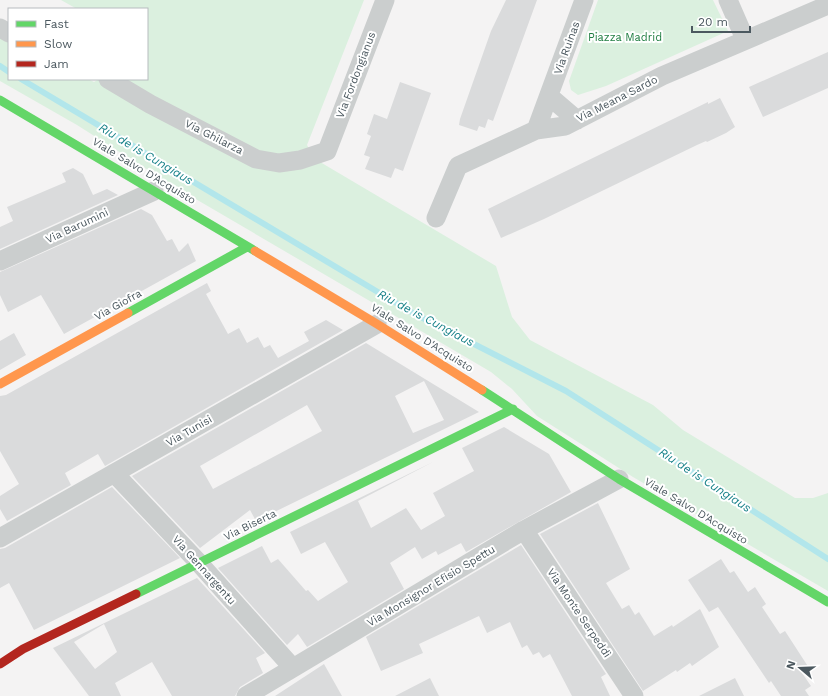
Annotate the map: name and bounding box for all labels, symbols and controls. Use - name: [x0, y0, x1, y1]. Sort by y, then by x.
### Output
- legend: [8, 8, 148, 80]
- scale bar: [692, 8, 750, 34]
- text: 20 m: [698, 15, 728, 29]
- text: Fast: [44, 17, 69, 31]
- street label: Via Ruinas: [551, 20, 583, 76]
- street label: Via Fordongianus: [334, 30, 379, 120]
- park label: Piazza Madrid: [588, 31, 662, 44]
- text: Slow: [44, 37, 72, 51]
- text: Jam: [44, 57, 69, 71]
- street label: Via Meana Sardo: [574, 73, 660, 125]
- street label: Via Ghilarza: [183, 117, 245, 157]
- water label: Riu de is Cungiaus: [97, 120, 195, 188]
- street label: Viale Salvo D'Acquisto: [90, 135, 198, 207]
- street label: Via Barumini: [44, 206, 110, 246]
- street label: Via Giofra: [92, 287, 144, 323]
- water label: Riu de is Cungiaus: [375, 287, 477, 349]
- street label: Viale Salvo D'Acquisto: [368, 301, 476, 375]
- street label: Via Tunisi: [164, 413, 214, 449]
- water label: Riu de is Cungiaus: [656, 445, 754, 515]
- street label: Viale Salvo D'Acquisto: [642, 475, 750, 547]
- street label: Via Biserta: [222, 507, 278, 543]
- street label: Via Gennargentu: [170, 533, 238, 607]
- street label: Via Monsignor Efisio Spettu: [365, 543, 497, 629]
- street label: Via Monte Serpeddì: [544, 566, 614, 660]
- north arrow: [780, 648, 820, 688]
- text: N: [784, 659, 798, 671]

